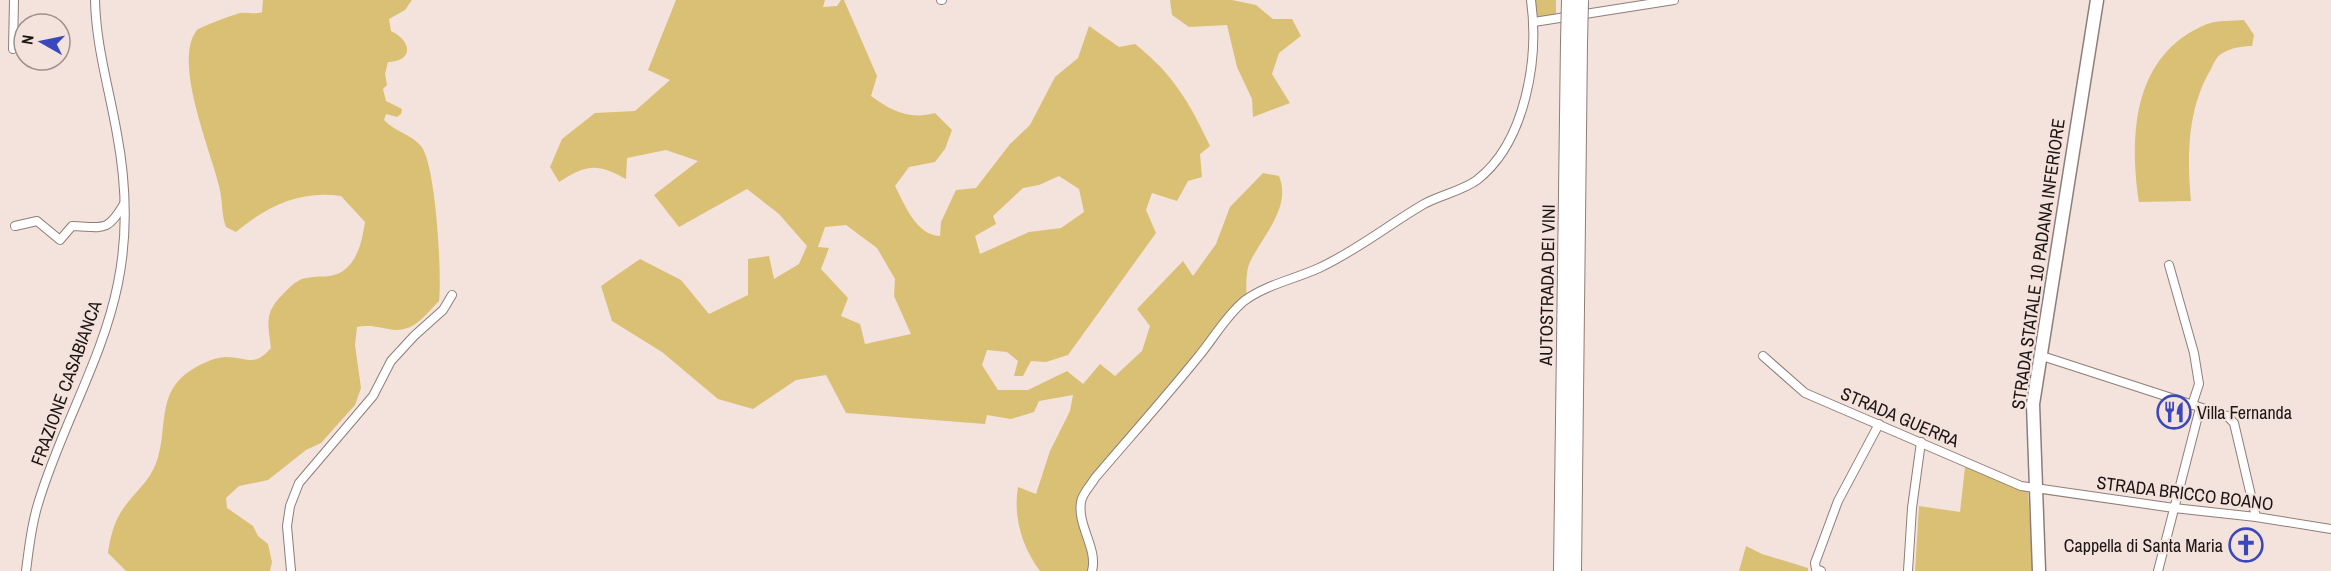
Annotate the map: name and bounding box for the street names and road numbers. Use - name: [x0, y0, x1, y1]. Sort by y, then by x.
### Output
- street label: STRADA STATALE 10 PADANA INFERIORE: [2005, 117, 2071, 411]
- street label: AUTOSTRADA DEI VINI: [1533, 204, 1561, 367]
- street label: FRAZIONE CASABIANCA: [25, 297, 108, 469]
- street label: STRADA GUERRA: [1837, 381, 1963, 453]
- street label: STRADA BRICCO BOANO: [2095, 470, 2275, 516]

